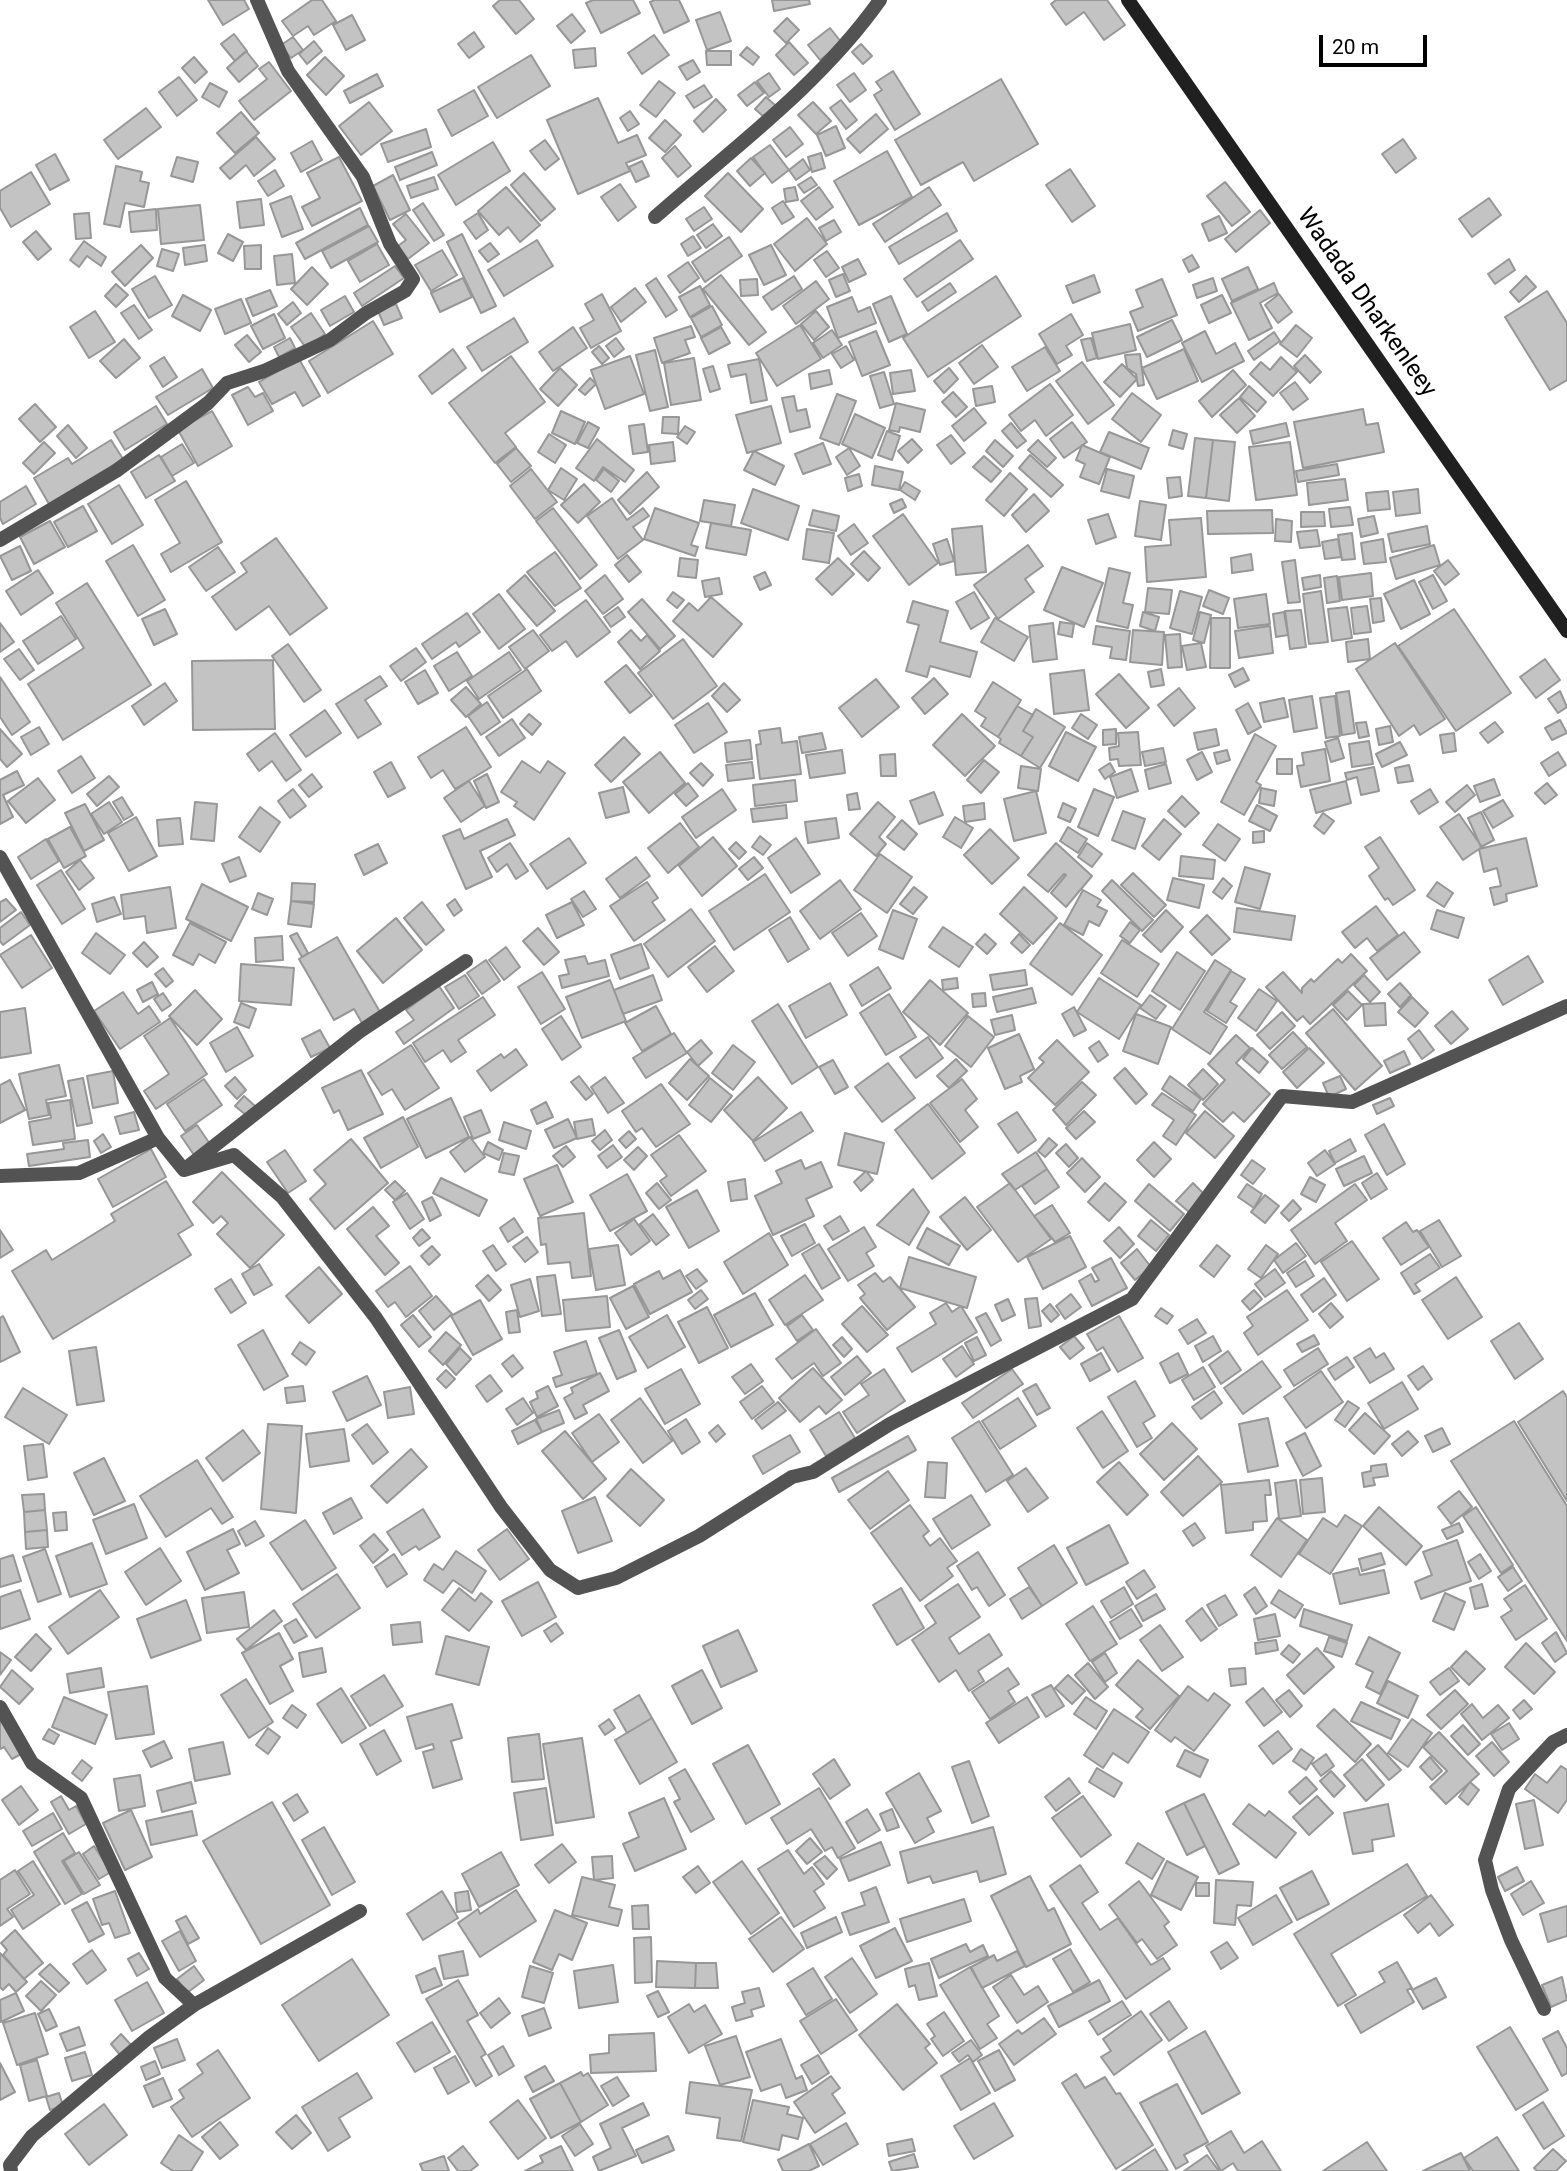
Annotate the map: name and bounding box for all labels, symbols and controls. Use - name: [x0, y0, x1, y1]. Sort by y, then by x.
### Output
- scale bar: [1322, 21, 1430, 65]
- text: 20 m: [1332, 35, 1379, 59]
- street label: Wadada Dharkenleey: [1290, 203, 1442, 403]

